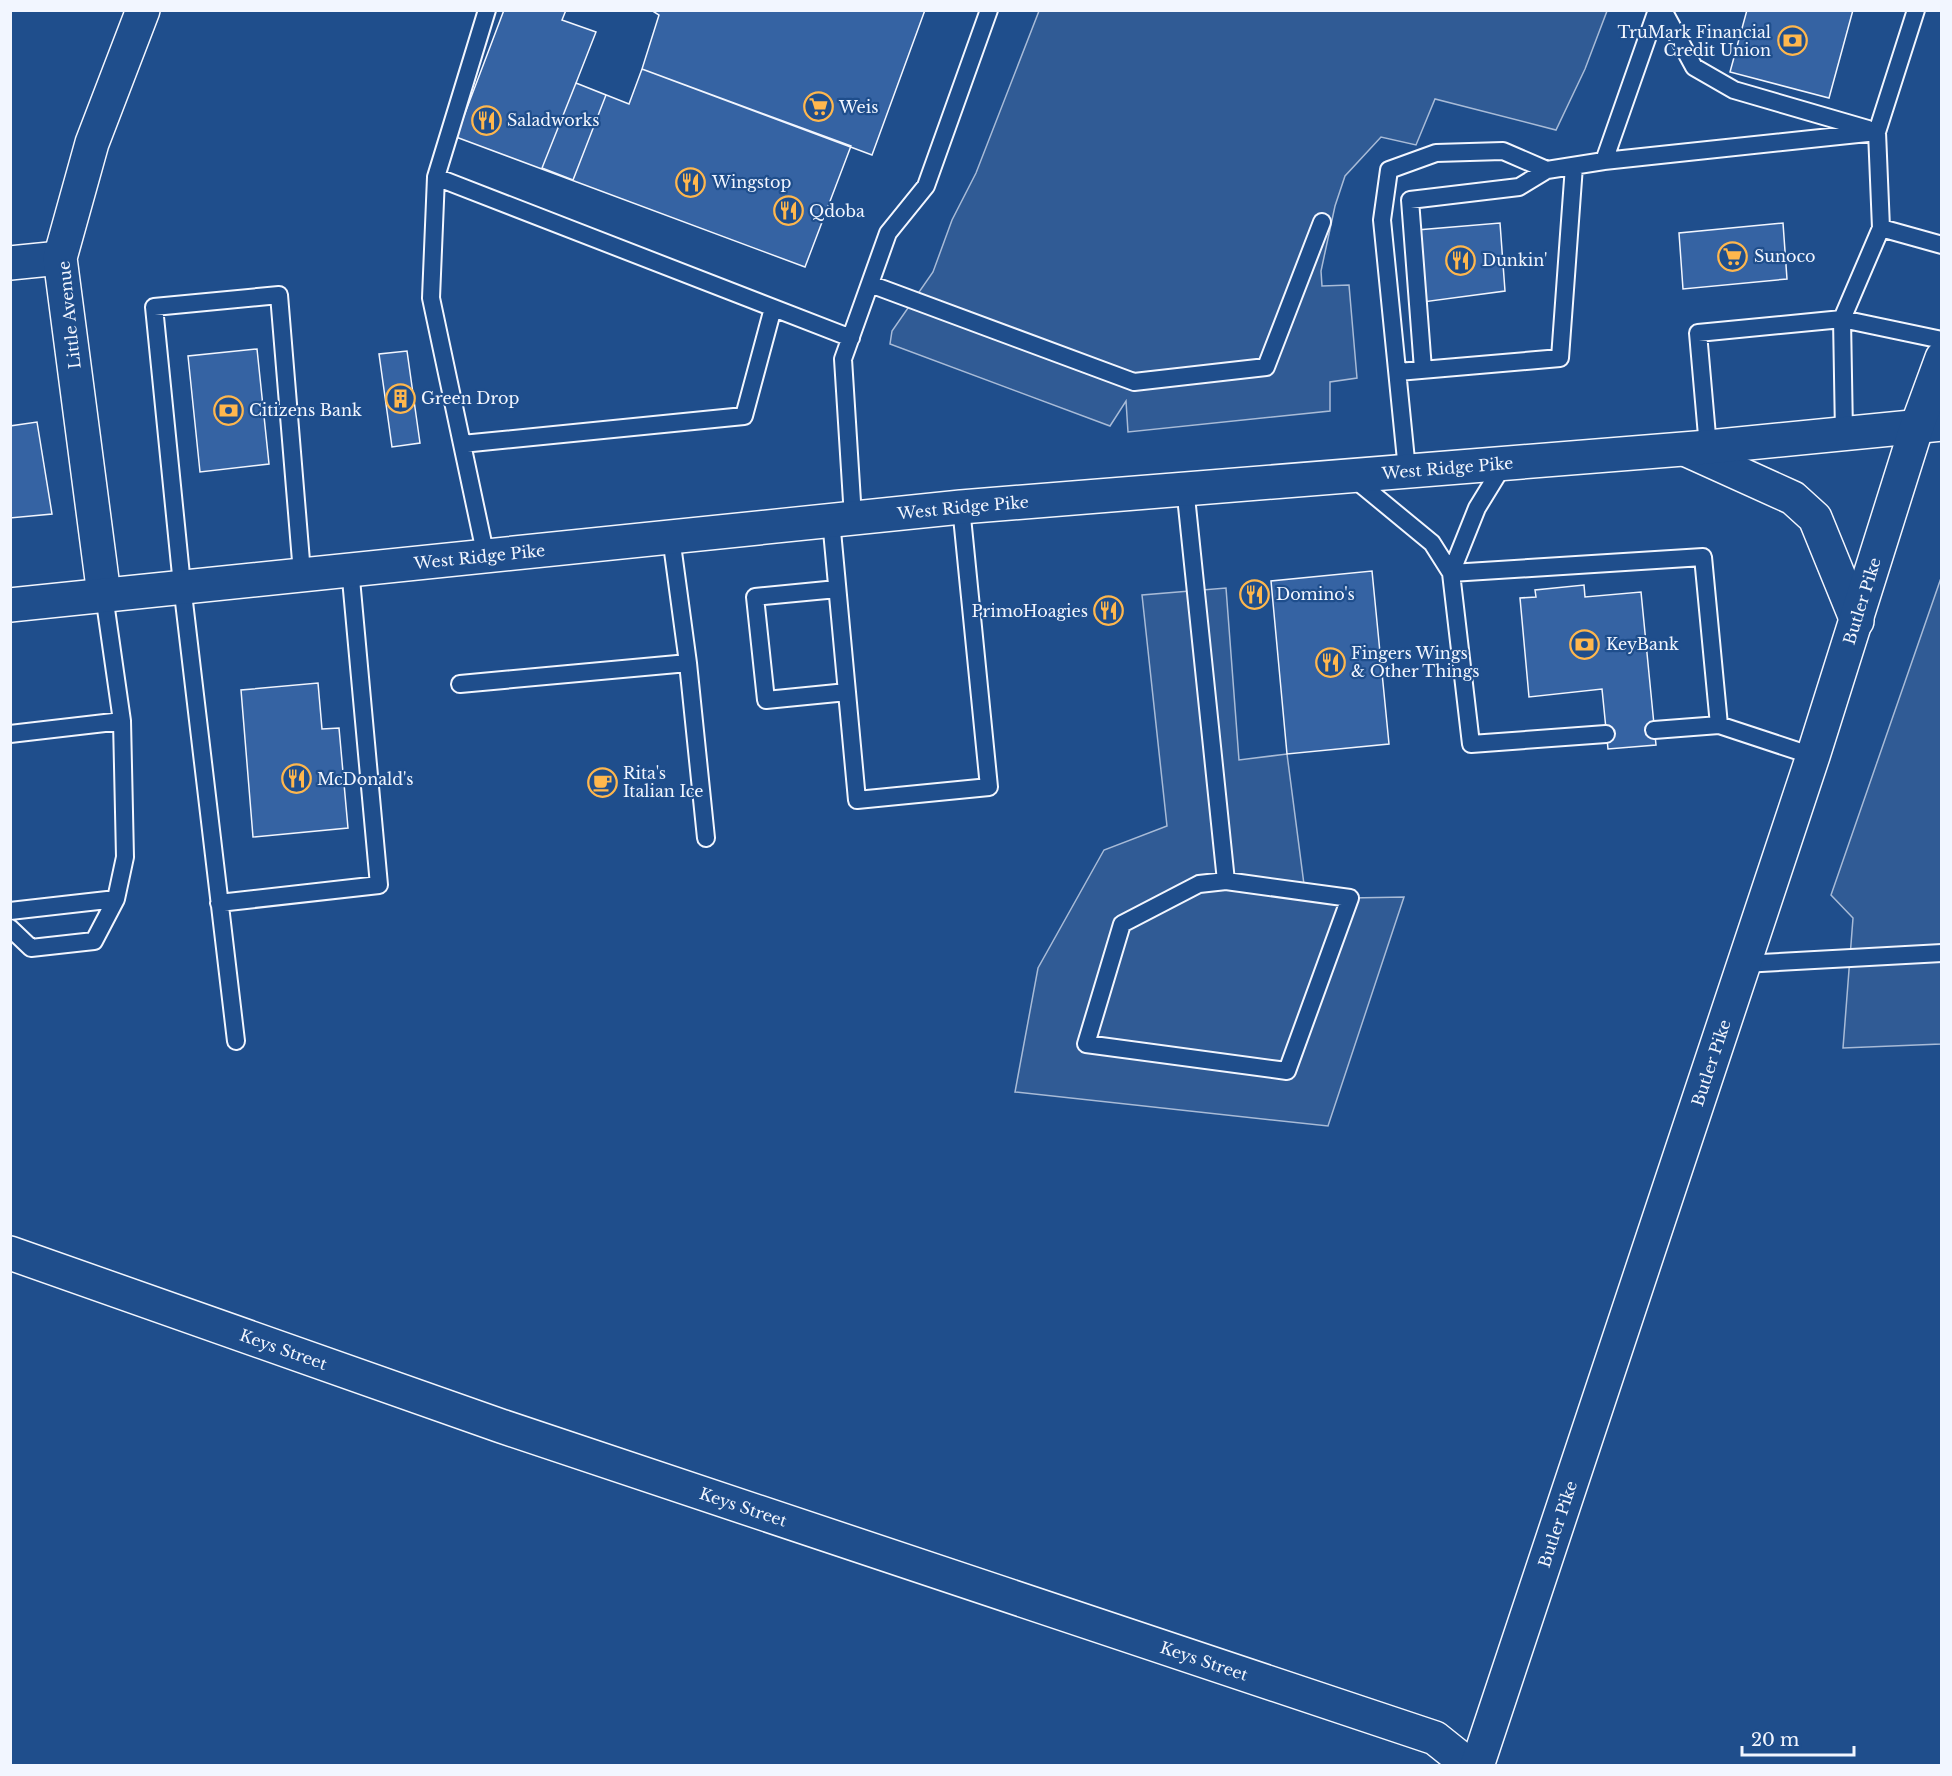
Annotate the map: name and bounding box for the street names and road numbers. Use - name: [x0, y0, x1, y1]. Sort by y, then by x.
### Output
- street label: Little Avenue: [53, 260, 85, 370]
- street label: West Ridge Pike: [1380, 453, 1514, 483]
- street label: West Ridge Pike: [895, 492, 1029, 524]
- street label: West Ridge Pike: [412, 540, 546, 573]
- street label: Butler Pike: [1839, 555, 1885, 647]
- street label: Butler Pike: [1687, 1017, 1735, 1109]
- street label: Keys Street: [237, 1325, 330, 1374]
- street label: Butler Pike: [1534, 1478, 1581, 1570]
- street label: Keys Street: [697, 1483, 790, 1531]
- street label: Keys Street: [1158, 1637, 1251, 1685]

